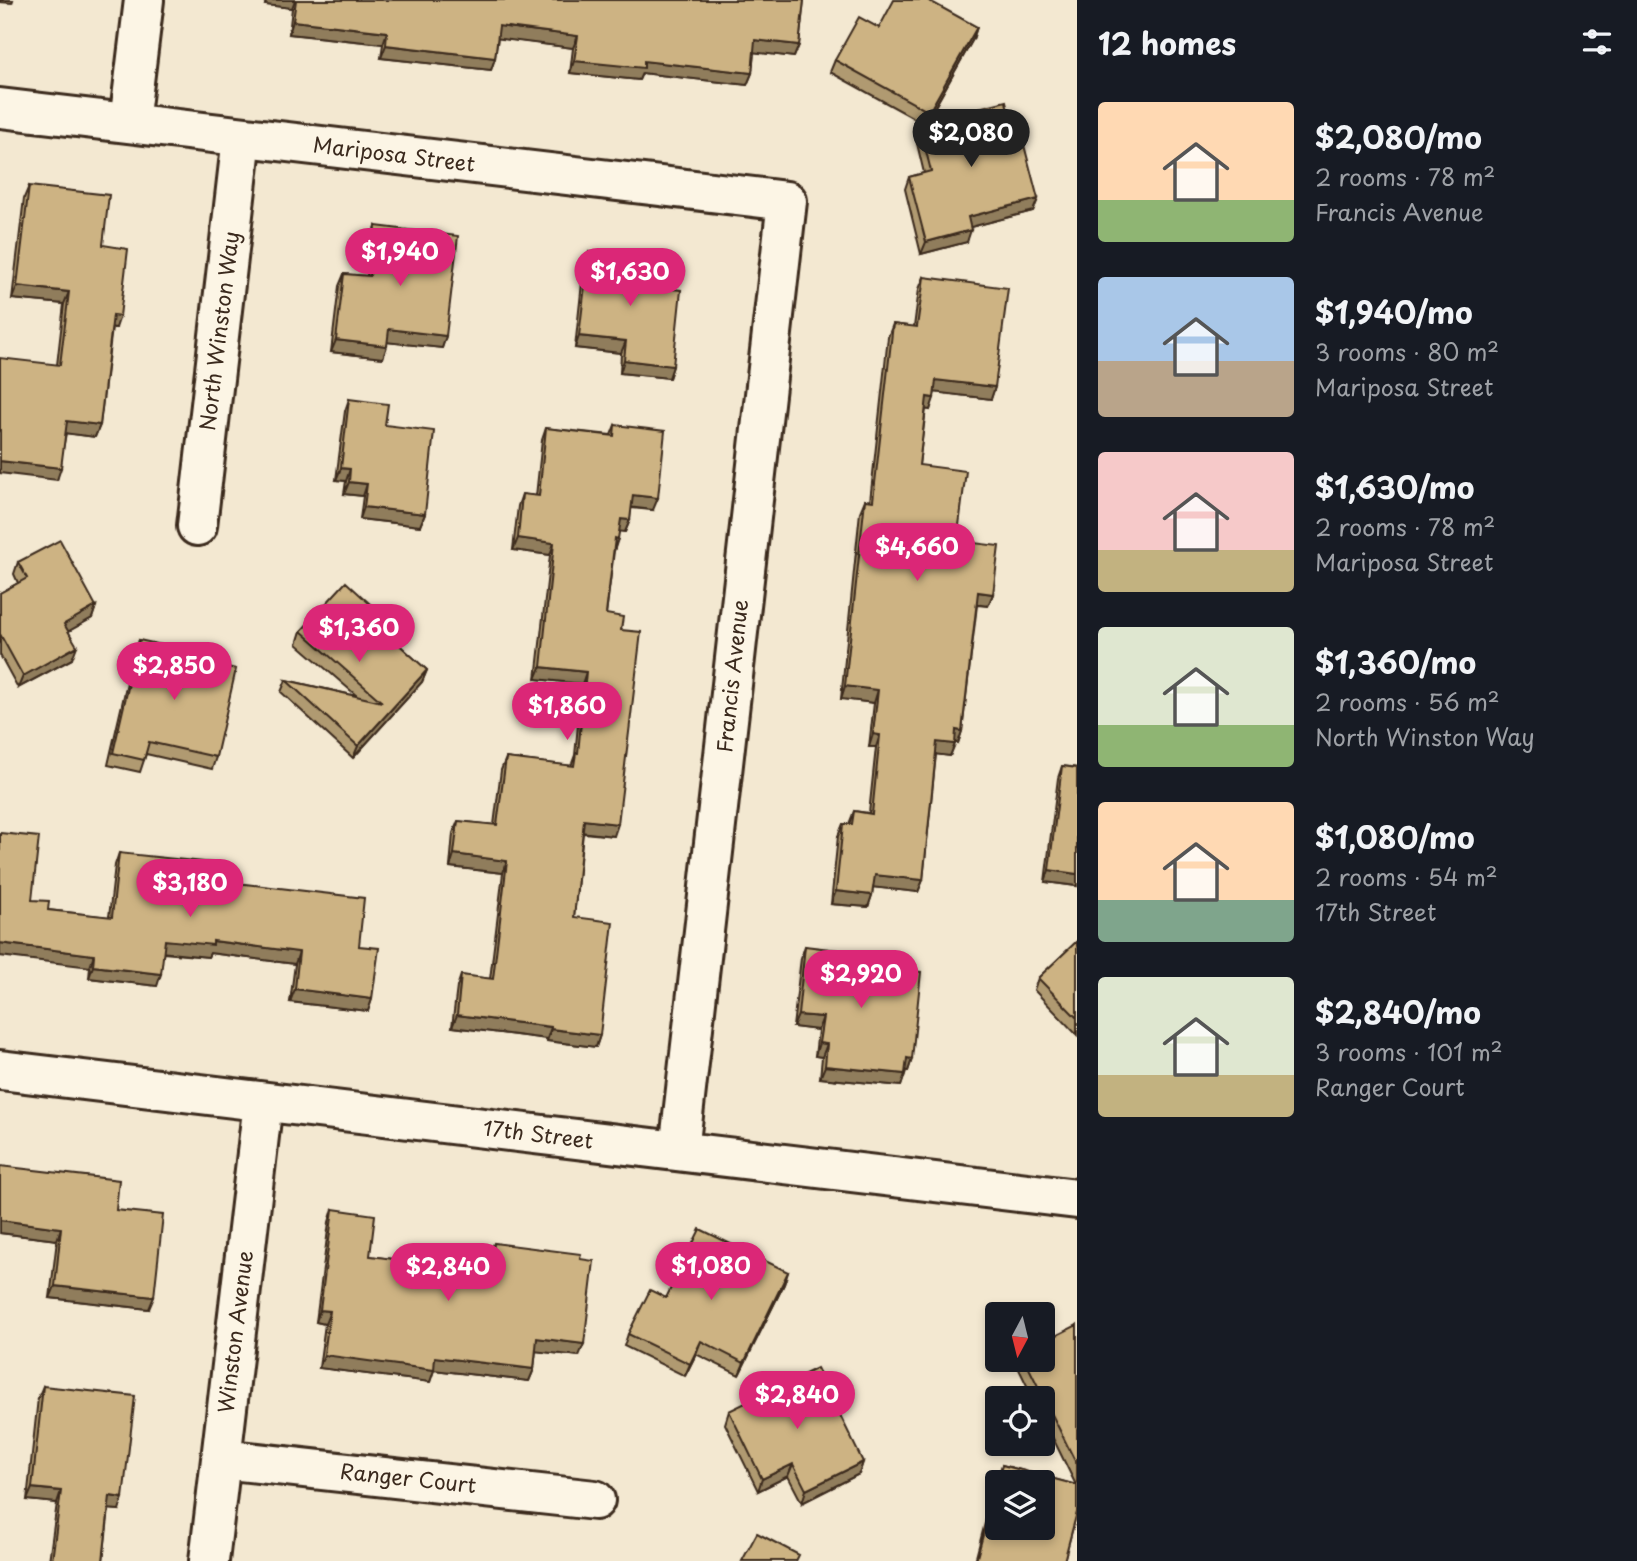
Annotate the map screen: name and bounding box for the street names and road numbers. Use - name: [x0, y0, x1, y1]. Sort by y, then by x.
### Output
- street label: Mariposa Street: [311, 127, 477, 179]
- street label: North Winston Way: [190, 229, 246, 432]
- street label: Francis Avenue: [707, 598, 755, 754]
- street label: 17th Street: [481, 1110, 595, 1156]
- street label: Winston Avenue: [208, 1249, 260, 1415]
- street label: Ranger Court: [339, 1454, 478, 1500]

